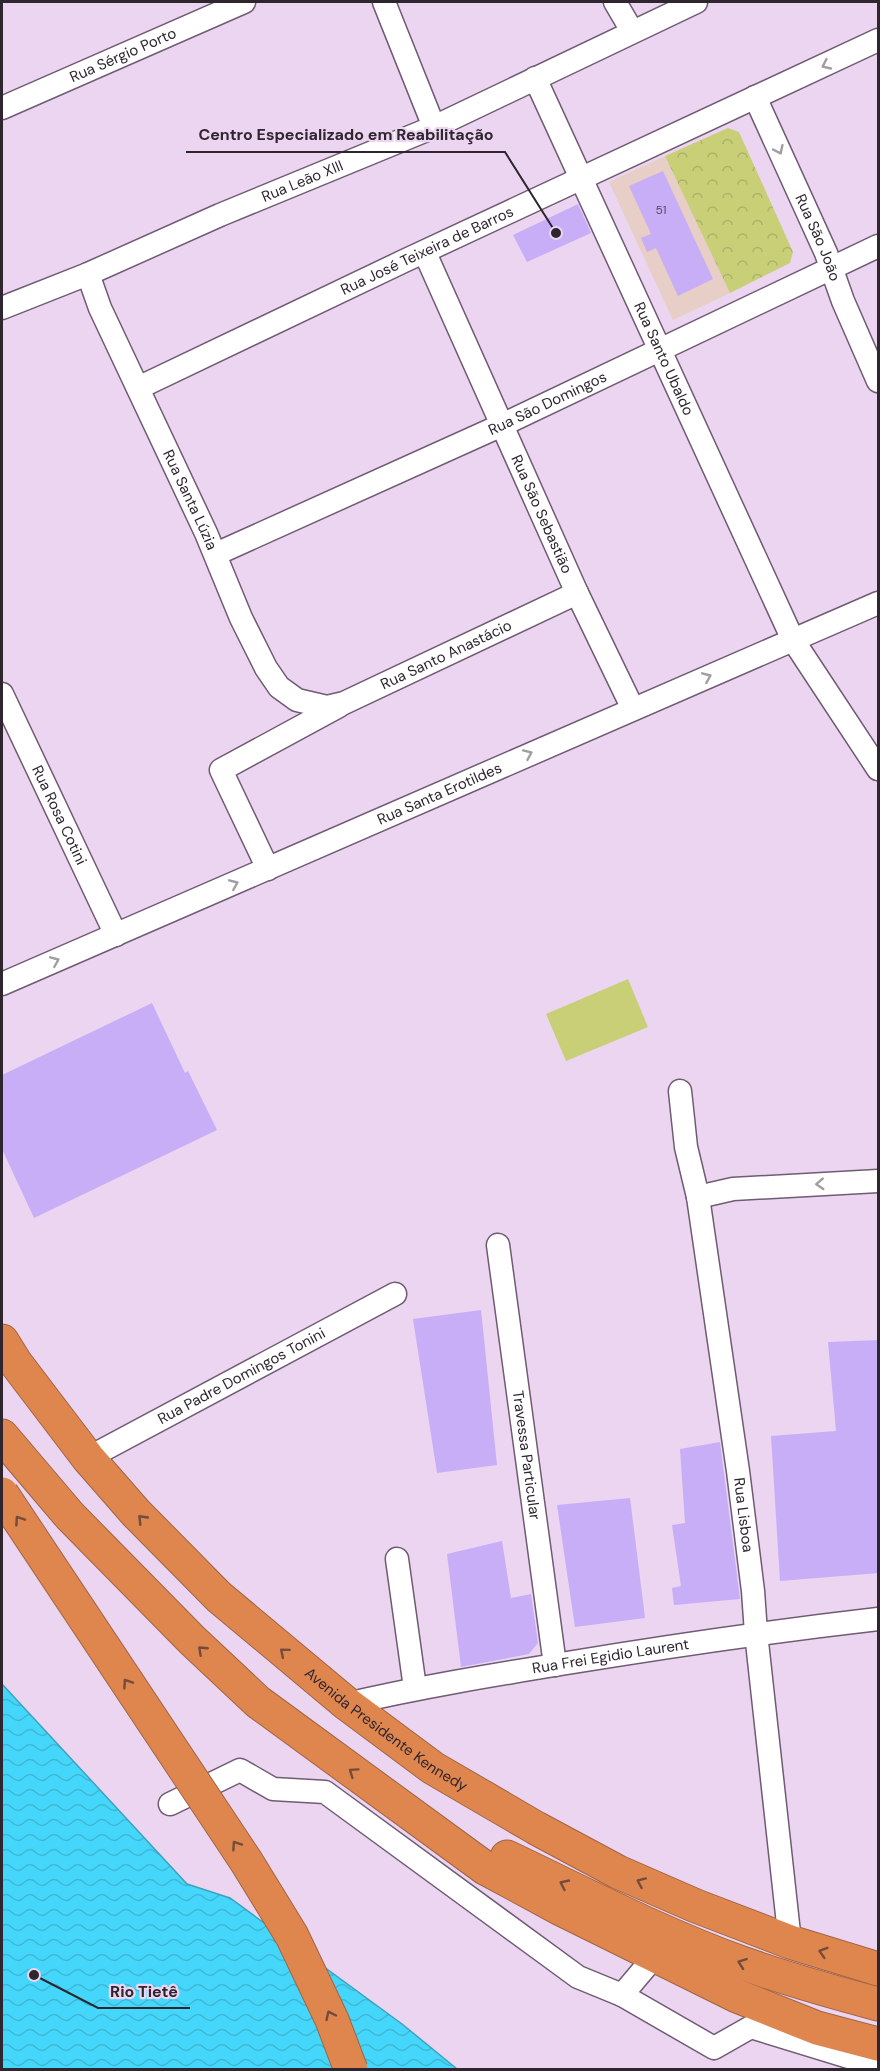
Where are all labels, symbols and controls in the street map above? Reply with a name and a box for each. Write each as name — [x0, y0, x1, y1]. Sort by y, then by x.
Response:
street label: Rua Sérgio Porto — [66, 23, 179, 87]
one-way arrow — [821, 57, 832, 69]
callout: Centro Especializado em Reabilitação — [186, 118, 505, 152]
text: Centro Especializado em Reabilitação — [198, 124, 494, 145]
one-way arrow — [772, 143, 784, 154]
street label: Rua Leão XIII — [258, 155, 346, 207]
street label: Rua São João — [790, 191, 845, 284]
street label: Rua José Teixeira de Barros — [337, 201, 517, 300]
house number: 51 — [655, 202, 667, 218]
street label: Rua Santo Ubaldo — [629, 299, 699, 419]
street label: Rua São Domingos — [485, 367, 610, 440]
street label: Rua Santa Lúzia — [158, 446, 222, 553]
street label: Rua São Sebastião — [506, 452, 577, 577]
street label: Rua Santo Anastácio — [377, 615, 515, 694]
one-way arrow — [701, 672, 712, 684]
one-way arrow — [522, 750, 533, 762]
street label: Rua Santa Erotildes — [374, 758, 505, 830]
street label: Rua Rosa Cotini — [27, 762, 91, 868]
one-way arrow — [228, 879, 239, 891]
one-way arrow — [49, 956, 60, 968]
one-way arrow — [816, 1178, 825, 1191]
street label: Rua Padre Domingos Tonini — [154, 1323, 329, 1429]
street label: Travessa Particular — [508, 1389, 545, 1521]
street label: Rua Lisboa — [729, 1476, 758, 1554]
one-way arrow — [138, 1515, 149, 1526]
one-way arrow — [15, 1516, 26, 1527]
street label: Rua Frei Egidio Laurent — [531, 1634, 691, 1679]
one-way arrow — [198, 1646, 209, 1657]
one-way arrow — [280, 1648, 291, 1659]
street label: Avenida Presidente Kennedy — [301, 1663, 472, 1796]
one-way arrow — [123, 1678, 134, 1689]
one-way arrow — [349, 1768, 360, 1779]
one-way arrow — [232, 1840, 243, 1851]
one-way arrow — [636, 1877, 647, 1889]
one-way arrow — [560, 1879, 571, 1891]
one-way arrow — [818, 1947, 829, 1959]
one-way arrow — [737, 1957, 748, 1970]
callout: Rio Tietê — [98, 1974, 190, 2008]
text: Rio Tietê — [110, 1981, 178, 2002]
one-way arrow — [325, 2011, 337, 2022]

